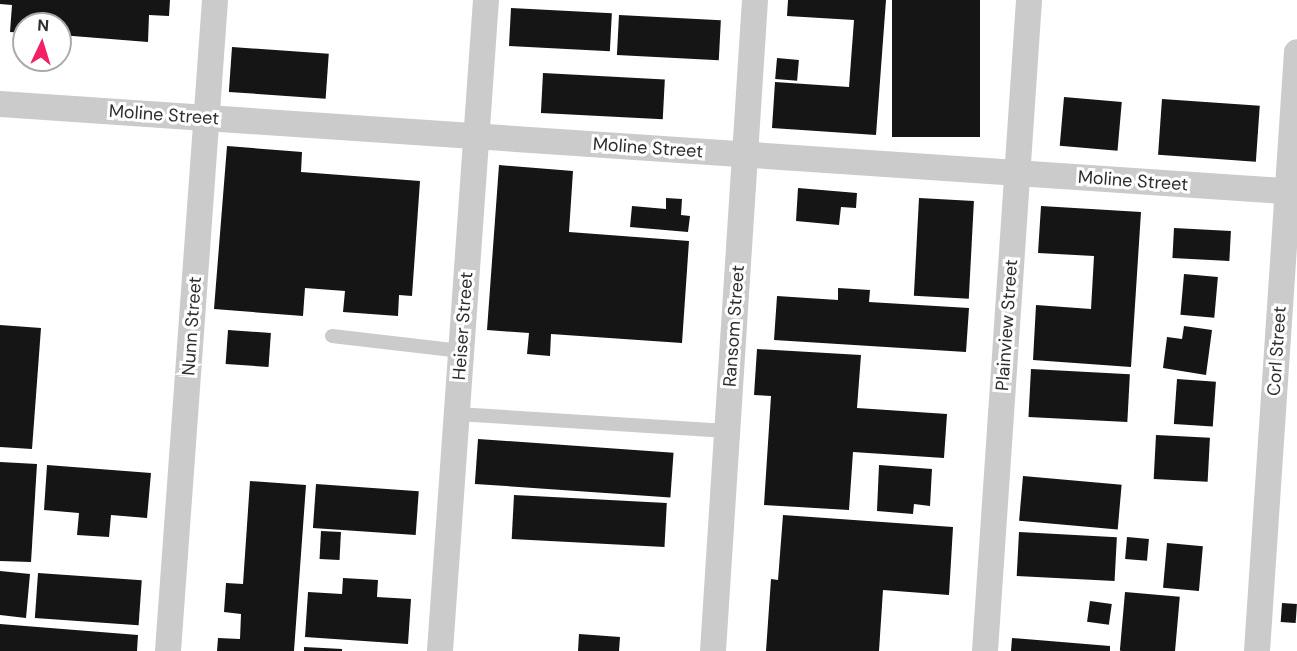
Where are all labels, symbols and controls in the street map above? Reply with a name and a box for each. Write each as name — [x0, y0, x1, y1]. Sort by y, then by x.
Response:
north arrow — [12, 12, 72, 72]
text: N — [37, 15, 50, 36]
street label: Moline Street — [108, 100, 220, 130]
street label: Moline Street — [592, 133, 704, 163]
street label: Moline Street — [1077, 166, 1189, 196]
street label: Plainview Street — [992, 258, 1022, 392]
street label: Ransom Street — [719, 264, 749, 388]
street label: Heiser Street — [448, 271, 478, 381]
street label: Nunn Street — [178, 276, 206, 376]
street label: Corl Street — [1263, 305, 1291, 397]

